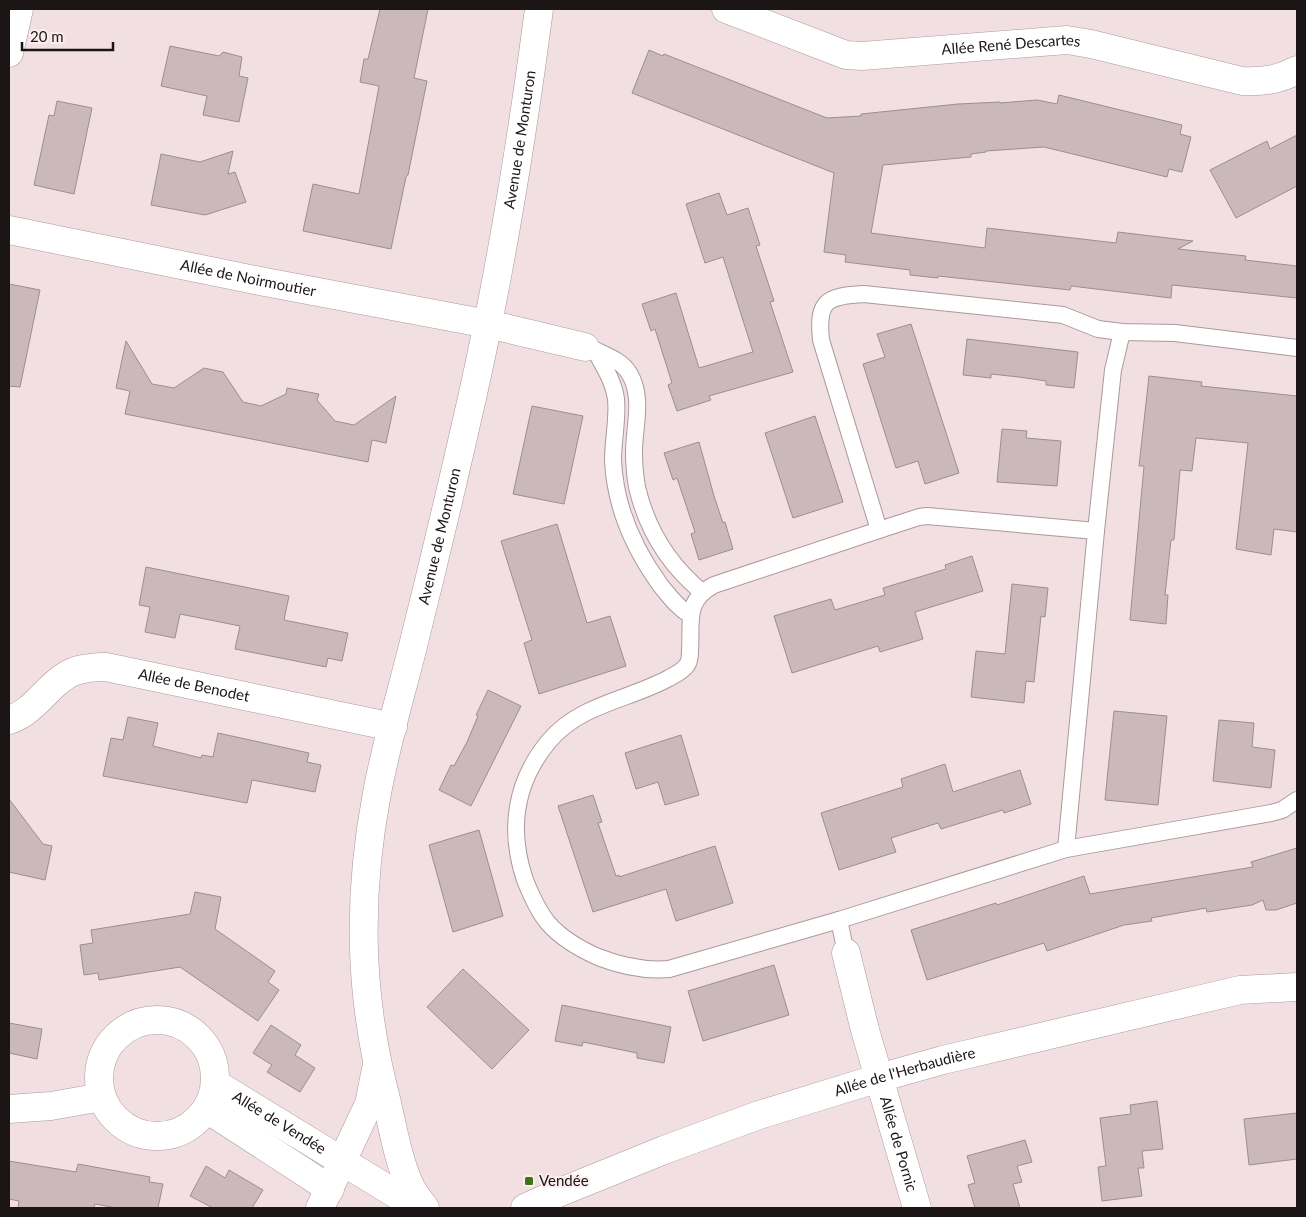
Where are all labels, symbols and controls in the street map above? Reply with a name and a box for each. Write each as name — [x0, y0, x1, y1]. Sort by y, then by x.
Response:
scale bar — [22, 20, 114, 52]
text: 20 m — [30, 27, 64, 45]
street label: Allée René Descartes — [941, 30, 1082, 58]
street label: Avenue de Monturon — [499, 69, 539, 210]
street label: Allée de Noirmoutier — [179, 255, 318, 300]
street label: Avenue de Monturon — [414, 466, 464, 606]
street label: Allée de Benodet — [137, 664, 252, 705]
street label: Allée de l'Herbaudière — [832, 1043, 977, 1099]
street label: Allée de Vendée — [230, 1086, 330, 1157]
street label: Allée de Pornic — [877, 1094, 922, 1194]
place label: Vendée — [539, 1171, 589, 1189]
marker: Vendée — [523, 1175, 535, 1187]

